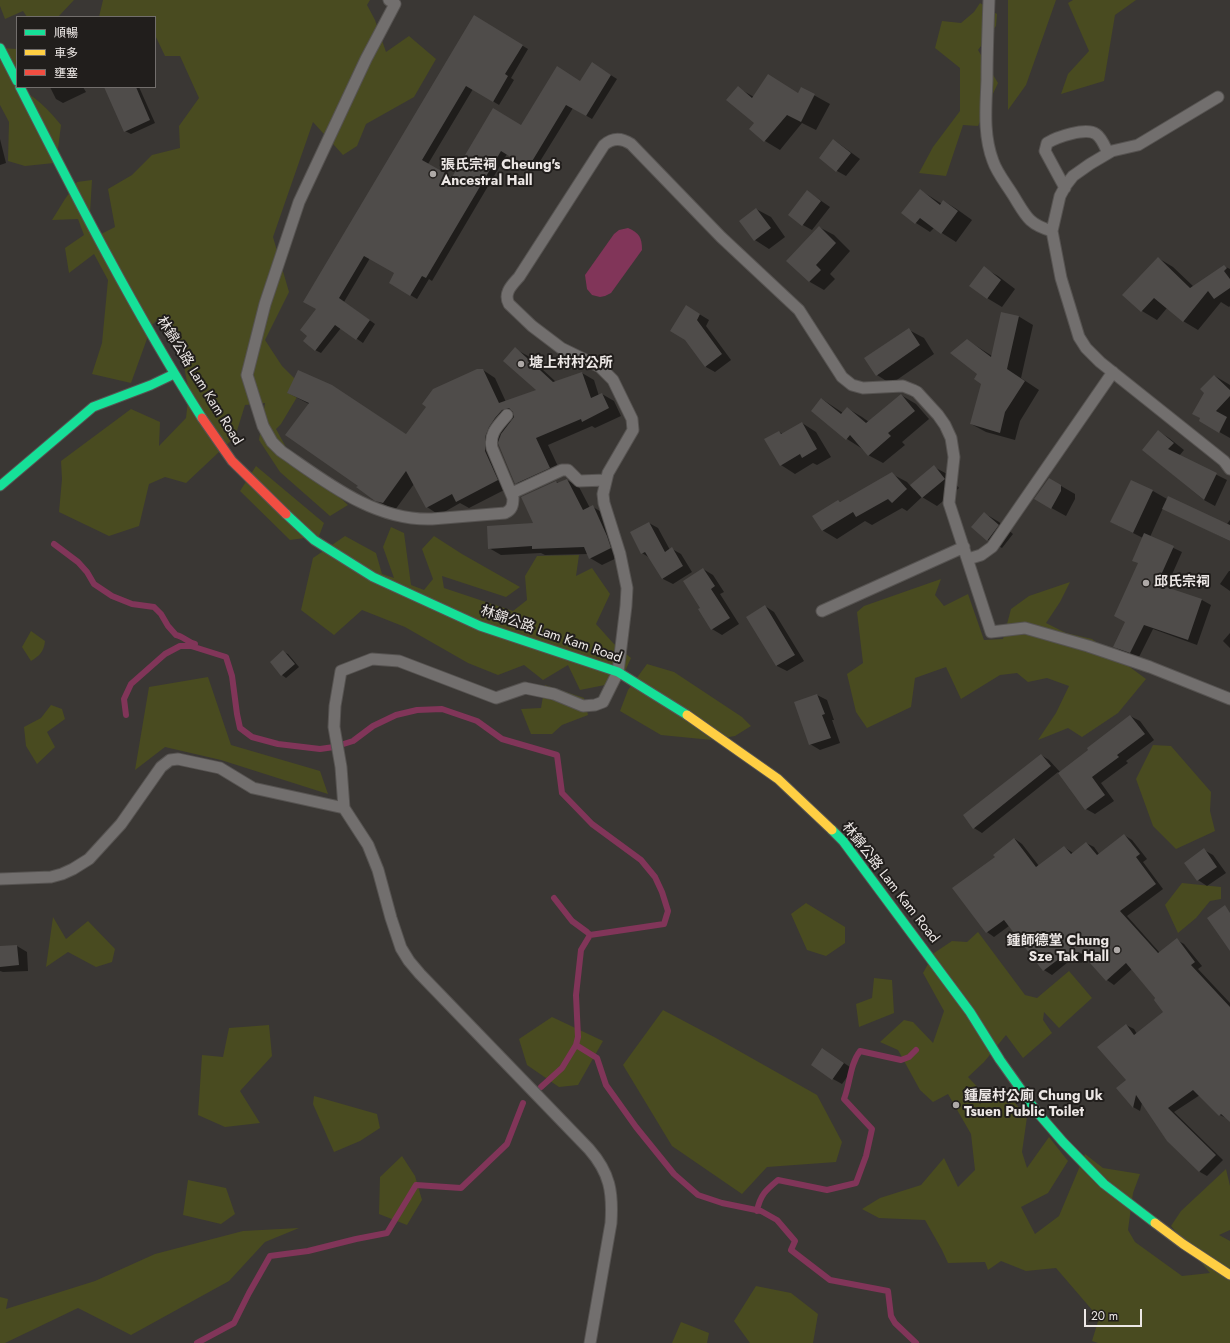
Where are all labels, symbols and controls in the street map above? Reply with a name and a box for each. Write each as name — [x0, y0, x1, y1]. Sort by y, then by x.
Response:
legend — [16, 16, 156, 88]
text: 順暢 — [54, 24, 78, 42]
text: 車多 — [54, 44, 78, 62]
text: 壅塞 — [54, 64, 78, 82]
place label: 張氏宗祠 Cheung's Ancestral Hall — [441, 158, 561, 190]
marker: 張氏宗祠 Cheung's Ancestral Hall — [428, 169, 438, 179]
street label: 林錦公路 Lam Kam Road — [153, 314, 245, 448]
place label: 塘上村村公所 — [529, 356, 613, 372]
marker: 塘上村村公所 — [516, 359, 526, 369]
place label: 邱氏宗祠 — [1154, 575, 1210, 591]
marker: 邱氏宗祠 — [1141, 578, 1151, 588]
street label: 林錦公路 Lam Kam Road — [478, 603, 624, 667]
street label: 林錦公路 Lam Kam Road — [838, 819, 942, 947]
place label: 鍾師德堂 Chung Sze Tak Hall — [1006, 934, 1109, 966]
marker: 鍾師德堂 Chung Sze Tak Hall — [1112, 945, 1122, 955]
place label: 鍾屋村公廁 Chung Uk Tsuen Public Toilet — [964, 1089, 1103, 1122]
marker: 鍾屋村公廁 Chung Uk Tsuen Public Toilet — [951, 1100, 961, 1110]
scale bar — [1086, 1301, 1144, 1327]
text: 20 m — [1091, 1307, 1118, 1325]

